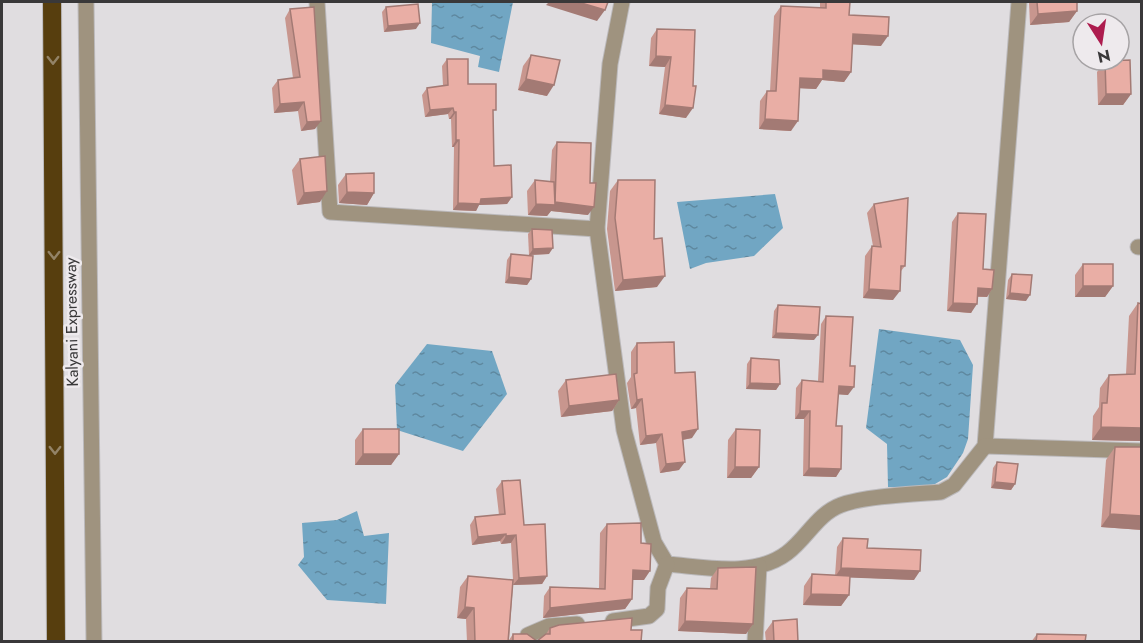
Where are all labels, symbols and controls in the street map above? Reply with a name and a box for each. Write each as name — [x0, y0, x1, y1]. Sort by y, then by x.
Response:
north arrow — [1071, 12, 1131, 72]
text: N — [1095, 44, 1113, 69]
one-way arrow — [47, 55, 59, 64]
one-way arrow — [48, 250, 60, 259]
street label: Kalyani Expressway — [59, 256, 84, 387]
one-way arrow — [49, 445, 61, 454]

